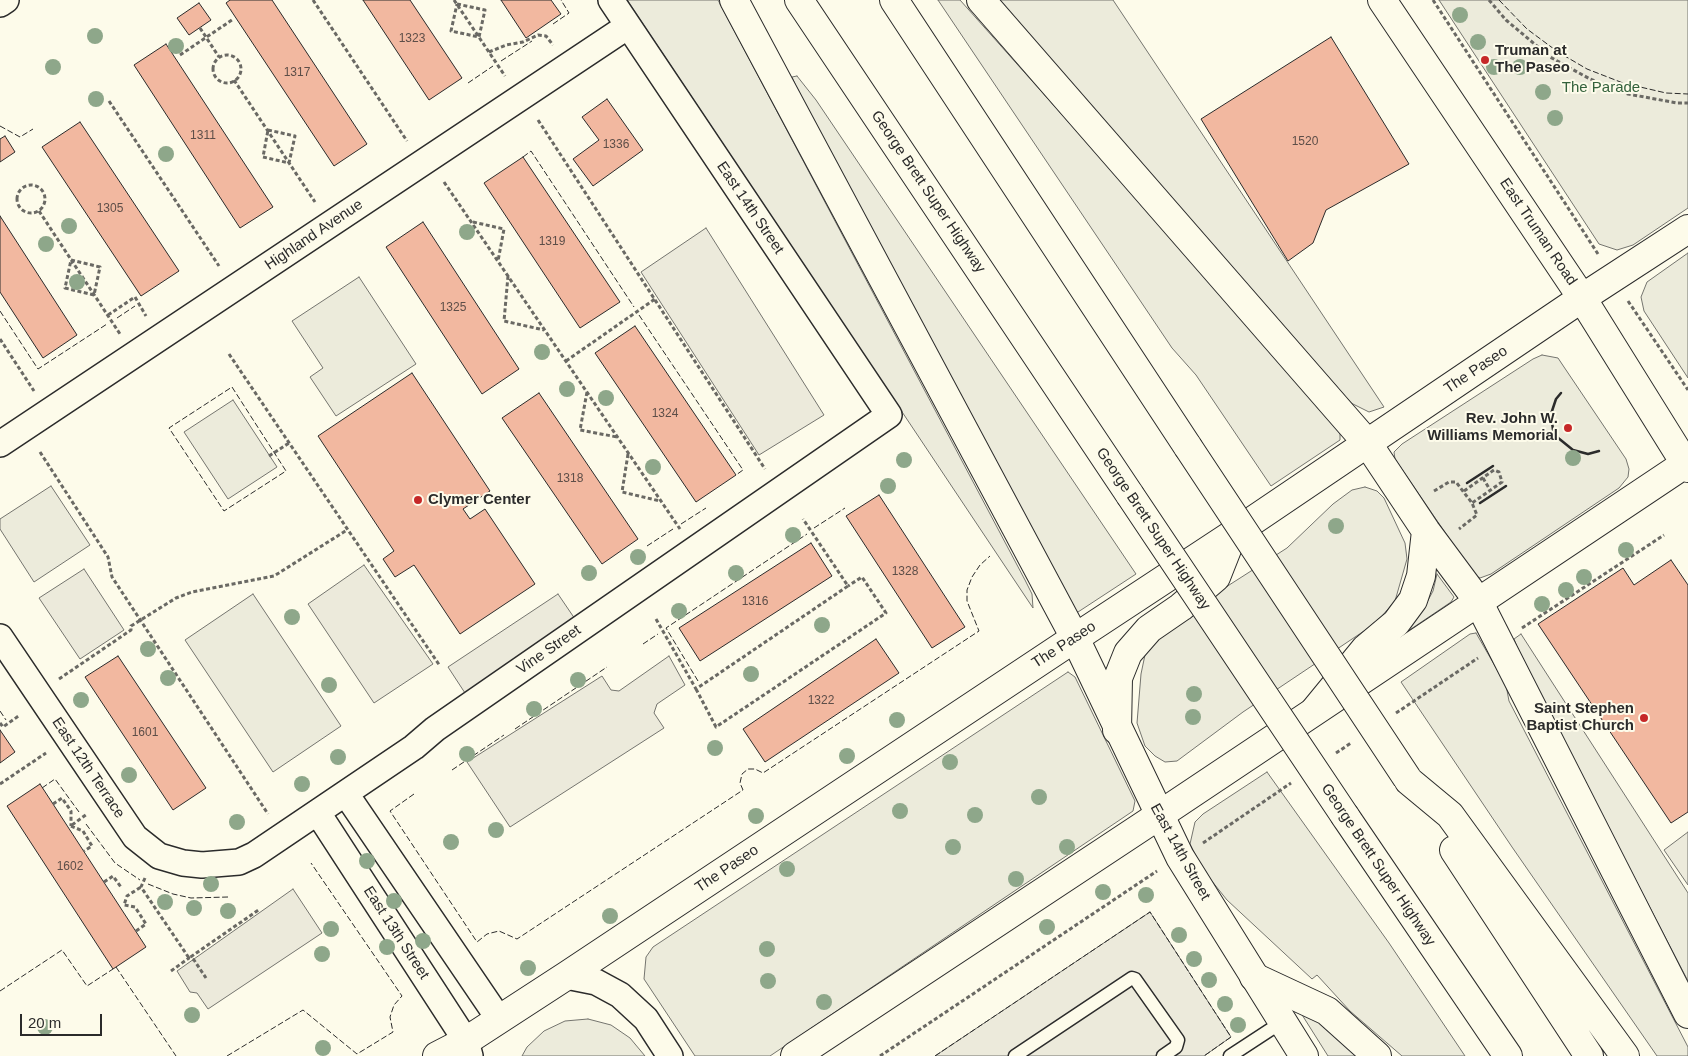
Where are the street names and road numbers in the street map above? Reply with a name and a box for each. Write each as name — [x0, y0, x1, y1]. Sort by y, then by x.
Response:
street label: George Brett Super Highway — [867, 107, 989, 277]
street label: East 14th Street — [712, 158, 788, 258]
street label: East Truman Road — [1495, 175, 1581, 289]
street label: Highland Avenue — [262, 196, 366, 274]
street label: The Paseo — [1441, 342, 1511, 398]
street label: George Brett Super Highway — [1092, 444, 1214, 614]
street label: The Paseo — [1029, 618, 1099, 672]
street label: Vine Street — [514, 621, 584, 679]
street label: East 12th Terrace — [48, 714, 128, 822]
street label: George Brett Super Highway — [1317, 780, 1439, 950]
street label: East 14th Street — [1146, 801, 1214, 903]
street label: The Paseo — [692, 841, 762, 897]
street label: East 13th Street — [359, 883, 433, 983]

